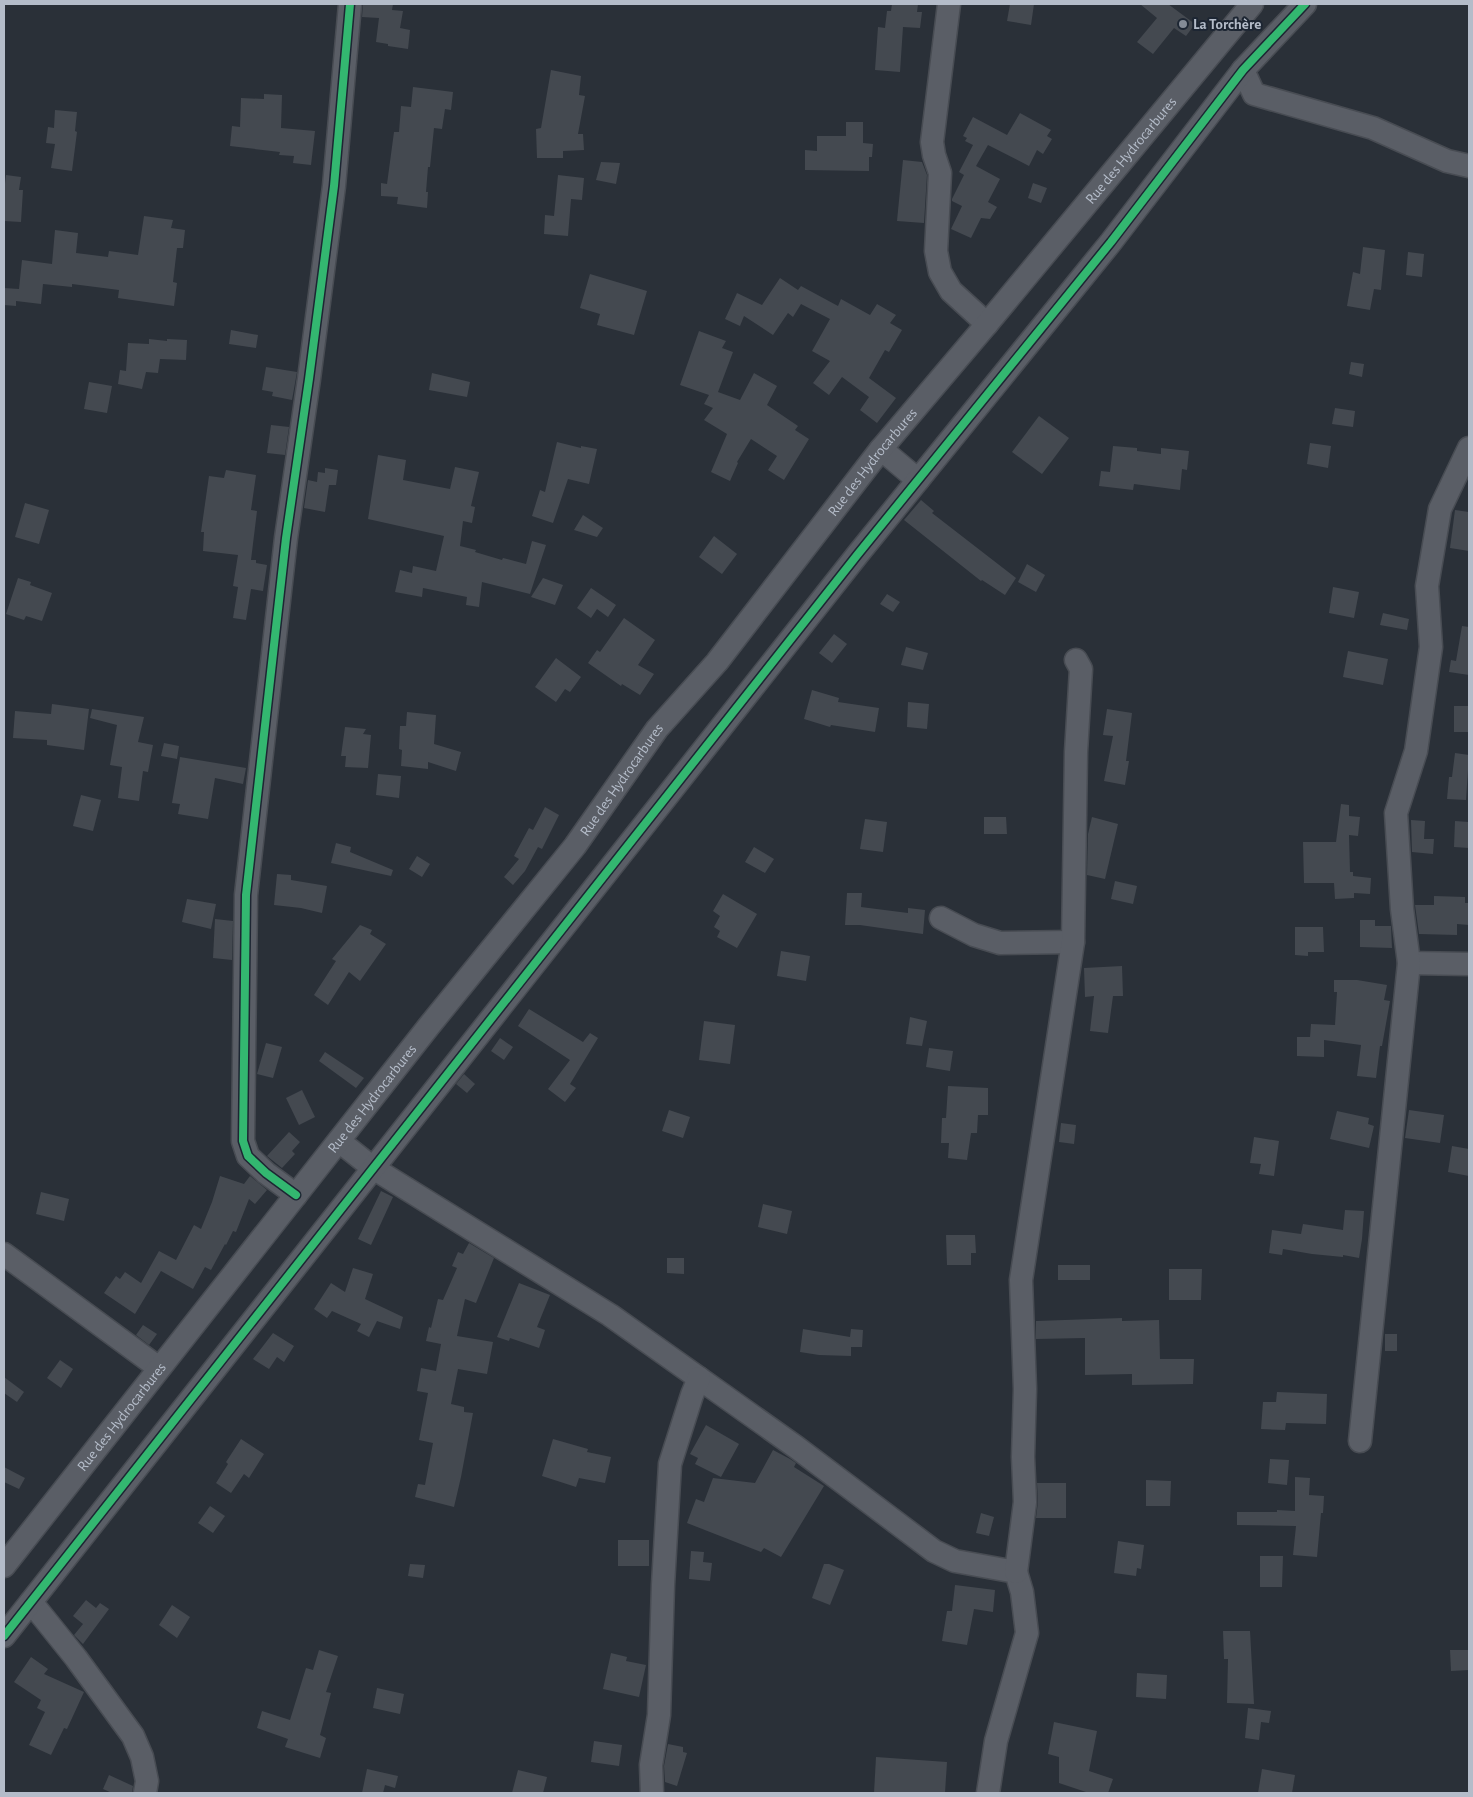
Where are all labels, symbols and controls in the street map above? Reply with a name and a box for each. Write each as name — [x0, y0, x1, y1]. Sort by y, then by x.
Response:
place label: La Torchère — [1193, 17, 1261, 32]
marker: La Torchère — [1177, 18, 1189, 30]
street label: Rue des Hydrocarbures — [1083, 94, 1180, 207]
street label: Rue des Hydrocarbures — [825, 405, 920, 519]
street label: Rue des Hydrocarbures — [577, 721, 666, 839]
street label: Rue des Hydrocarbures — [325, 1042, 420, 1156]
street label: Rue des Hydrocarbures — [75, 1360, 169, 1474]

